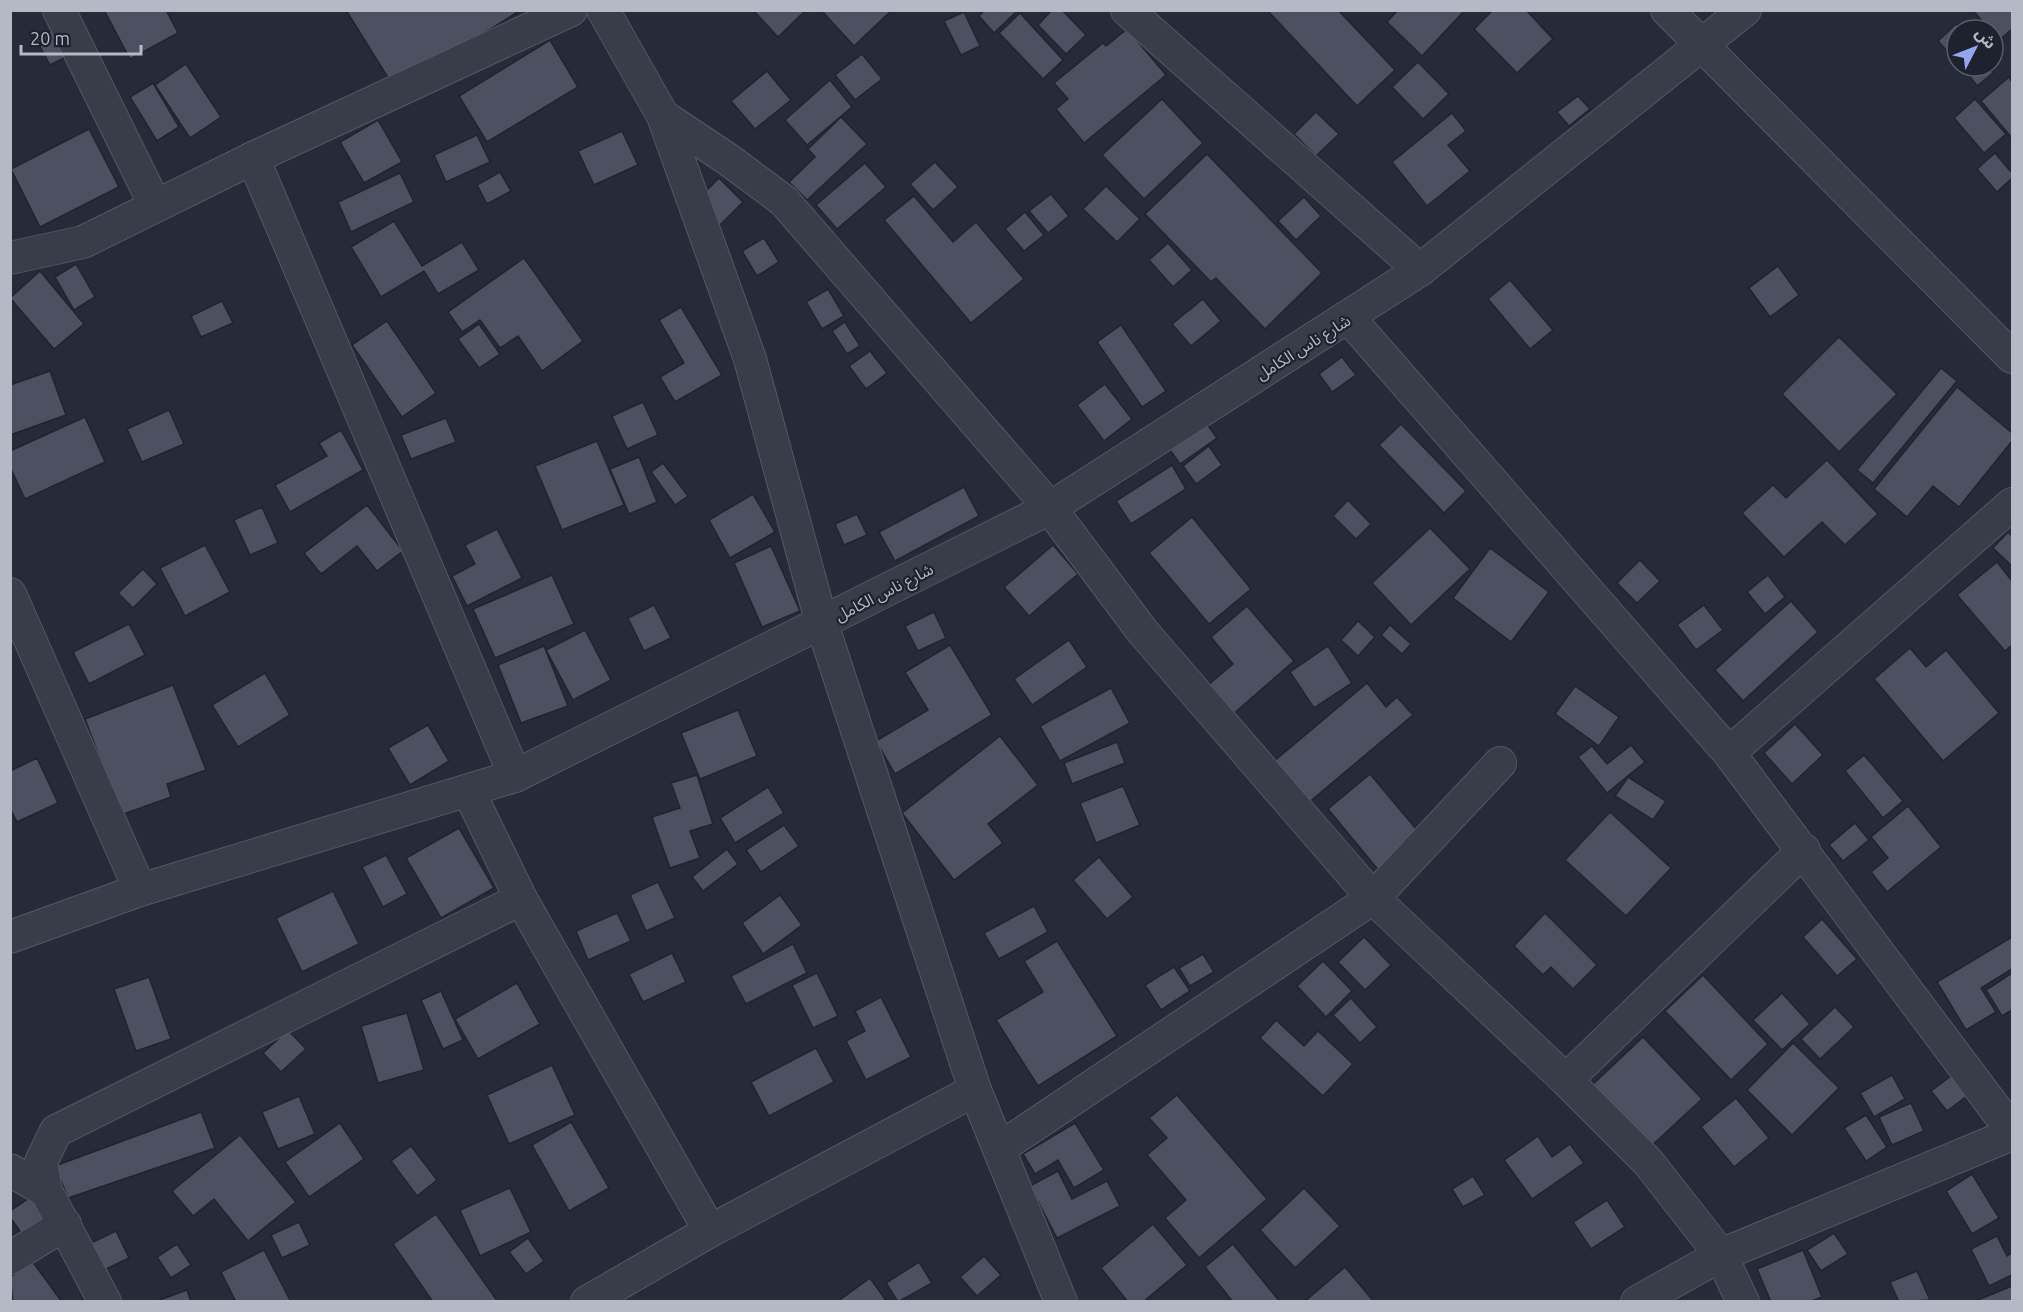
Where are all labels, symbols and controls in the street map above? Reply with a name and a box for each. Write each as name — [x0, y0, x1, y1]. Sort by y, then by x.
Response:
scale bar — [21, 18, 141, 56]
north arrow — [1945, 18, 2005, 78]
text: ش — [1971, 24, 2000, 53]
text: 20 m — [30, 28, 70, 48]
street label: شارع ناس الكامل — [1253, 311, 1356, 387]
street label: شارع ناس الكامل — [832, 560, 938, 628]

